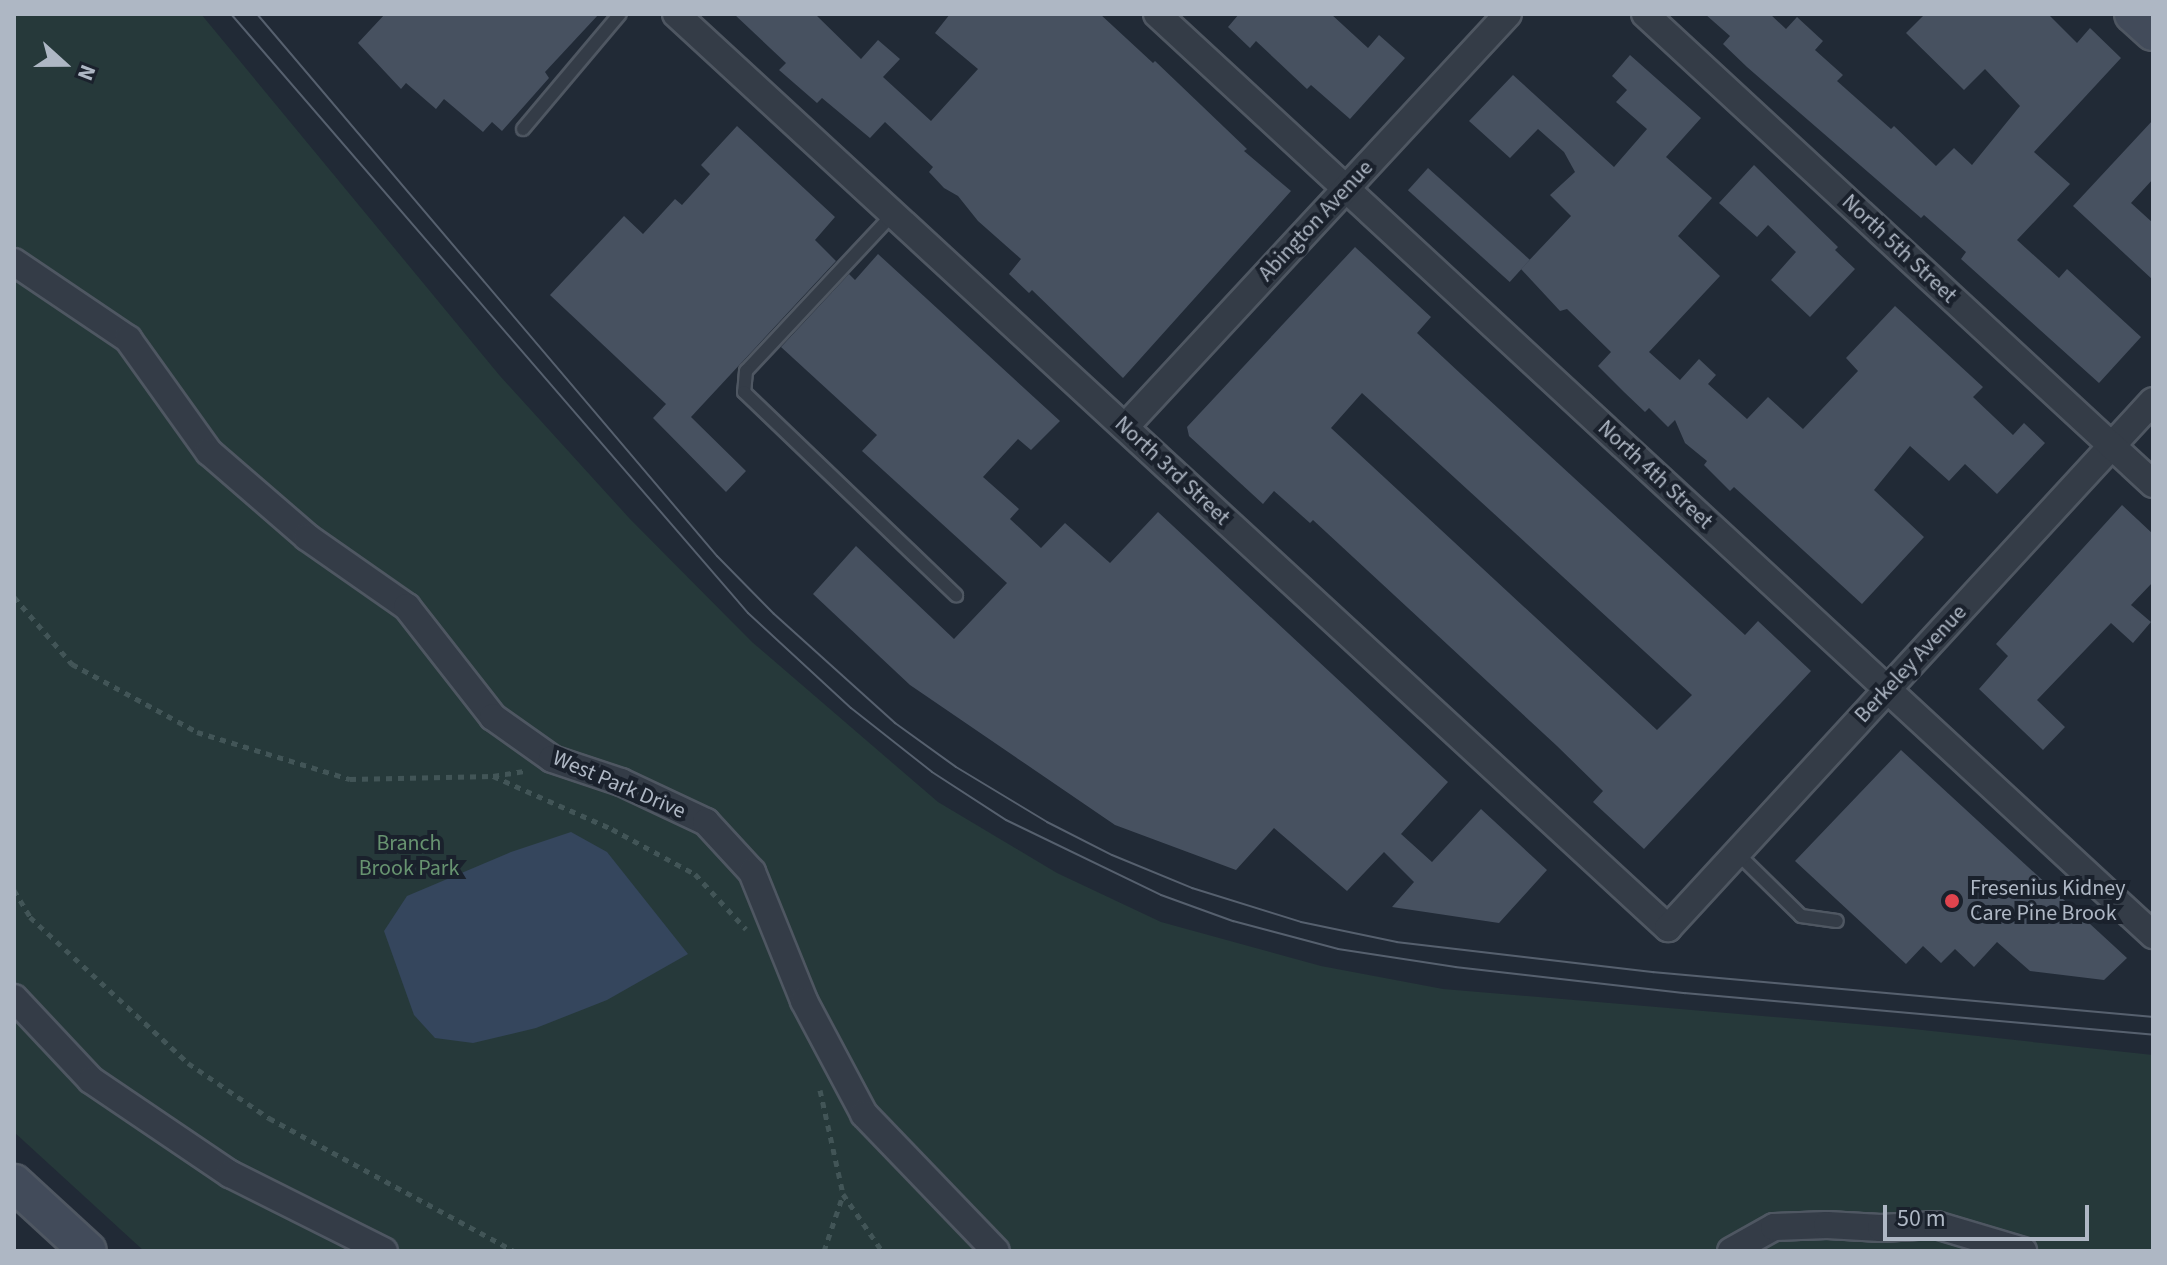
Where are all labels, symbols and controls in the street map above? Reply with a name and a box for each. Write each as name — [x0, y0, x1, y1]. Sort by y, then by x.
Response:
north arrow — [24, 24, 104, 104]
text: N — [69, 60, 104, 85]
street label: Abington Avenue — [1253, 155, 1379, 287]
street label: North 5th Street — [1836, 189, 1962, 309]
street label: North 3rd Street — [1109, 411, 1235, 531]
street label: North 4th Street — [1592, 415, 1718, 535]
street label: Berkeley Avenue — [1850, 599, 1972, 729]
street label: West Park Drive — [548, 745, 690, 825]
park label: Branch Brook Park — [359, 830, 459, 882]
place label: Fresenius Kidney Care Pine Brook — [1970, 875, 2126, 926]
marker: Fresenius Kidney Care Pine Brook — [1941, 890, 1963, 912]
scale bar — [1887, 1189, 2093, 1239]
text: 50 m — [1897, 1201, 1946, 1236]

